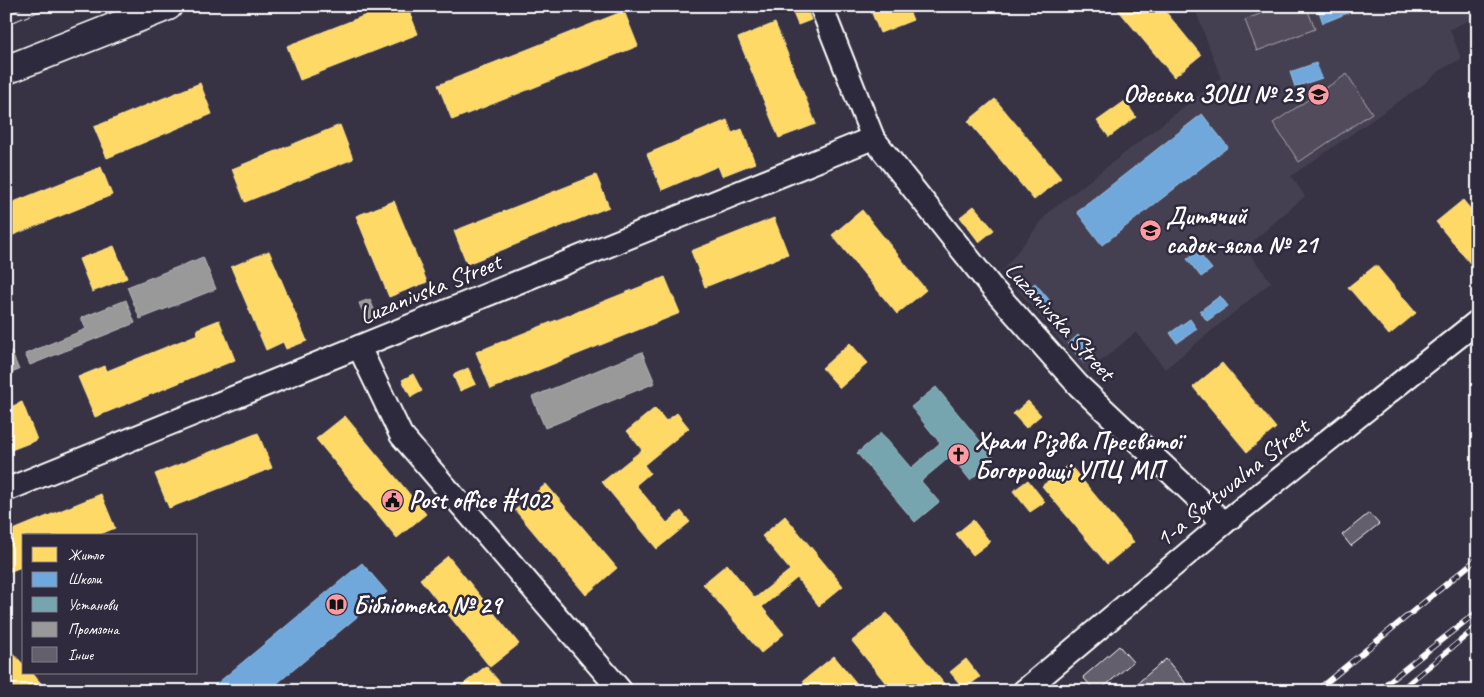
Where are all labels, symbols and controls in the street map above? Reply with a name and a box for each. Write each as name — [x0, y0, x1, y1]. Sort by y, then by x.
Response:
place label: Одеська ЗОШ № 23 — [1123, 78, 1306, 110]
school or university icon: Одеська ЗОШ № 23 — [1307, 82, 1331, 106]
place label: Дитячий садок-ясла № 21 — [1166, 200, 1320, 261]
school or university icon: Дитячий садок-ясла № 21 — [1138, 218, 1162, 242]
street label: Luzanivska Street — [354, 245, 508, 332]
street label: Luzanivska Street — [998, 254, 1124, 390]
street label: 1-a Sortuvalna Street — [1149, 410, 1317, 555]
place label: Храм Різдва Пресвятої Богородиці УПЦ МП — [975, 425, 1187, 486]
church icon: Храм Різдва Пресвятої Богородиці УПЦ МП — [947, 443, 971, 467]
place label: Post office #102 — [409, 484, 552, 516]
public building icon: Post office #102 — [381, 488, 405, 512]
legend — [22, 534, 198, 674]
text: Житло — [68, 546, 105, 565]
text: Школи — [68, 570, 103, 589]
place label: Бібліотека № 29 — [353, 589, 504, 621]
library icon: Бібліотека № 29 — [325, 593, 349, 617]
text: Установи — [68, 596, 119, 615]
text: Промзона — [68, 620, 120, 639]
text: Інше — [68, 646, 94, 665]

